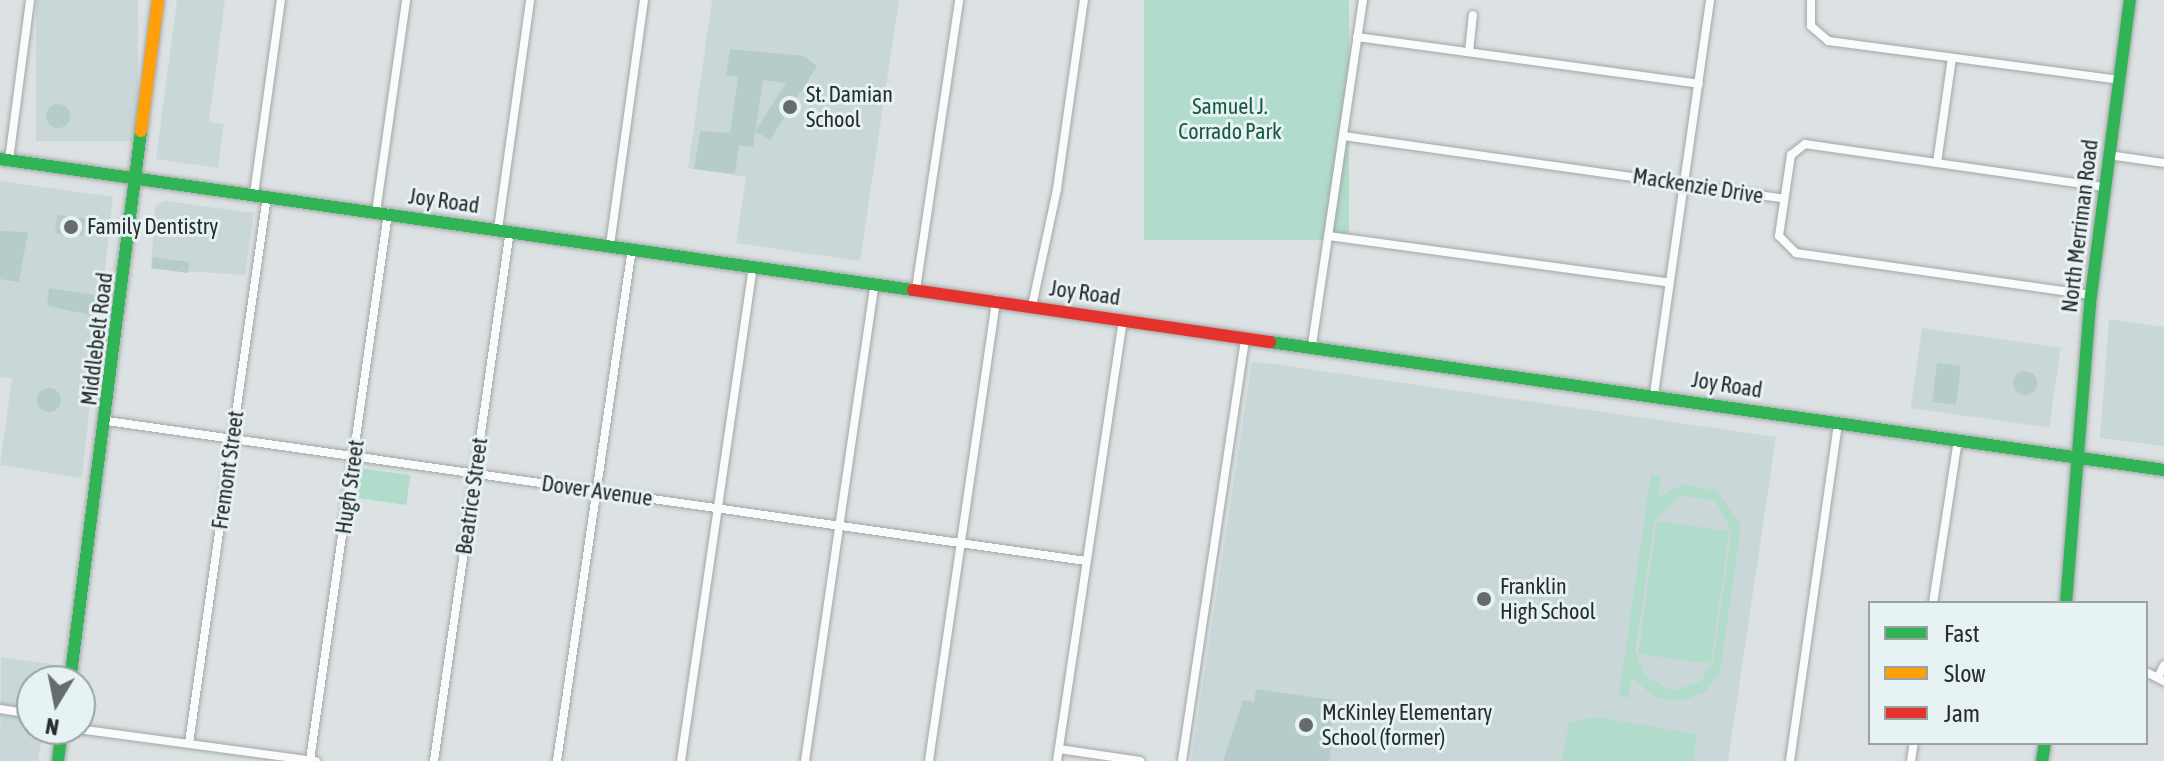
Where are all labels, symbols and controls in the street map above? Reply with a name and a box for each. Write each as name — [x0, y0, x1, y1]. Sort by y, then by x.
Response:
place label: St. Damian School — [806, 81, 893, 132]
park label: Samuel J. Corrado Park — [1178, 93, 1282, 144]
marker: St. Damian School — [781, 98, 799, 116]
street label: North Merriman Road — [2056, 138, 2104, 314]
street label: Mackenzie Drive — [1631, 163, 1765, 209]
street label: Joy Road — [407, 183, 481, 219]
place label: Family Dentistry — [87, 214, 218, 240]
marker: Family Dentistry — [62, 218, 80, 236]
street label: Middlebelt Road — [76, 271, 118, 407]
street label: Joy Road — [1048, 275, 1122, 311]
street label: Joy Road — [1690, 366, 1764, 404]
street label: Fremont Street — [207, 409, 249, 531]
street label: Beatrice Street — [451, 436, 493, 556]
street label: Hugh Street — [330, 438, 370, 536]
street label: Dover Avenue — [540, 470, 654, 512]
place label: Franklin High School — [1500, 573, 1596, 624]
marker: Franklin High School — [1475, 590, 1493, 608]
legend — [1868, 601, 2148, 745]
text: Fast — [1944, 620, 1980, 647]
text: Slow — [1944, 660, 1986, 687]
north arrow — [16, 665, 96, 745]
place label: McKinley Elementary School (former) — [1322, 699, 1492, 750]
text: Jam — [1944, 700, 1980, 727]
text: N — [44, 713, 61, 741]
marker: McKinley Elementary School (former) — [1297, 716, 1315, 734]

